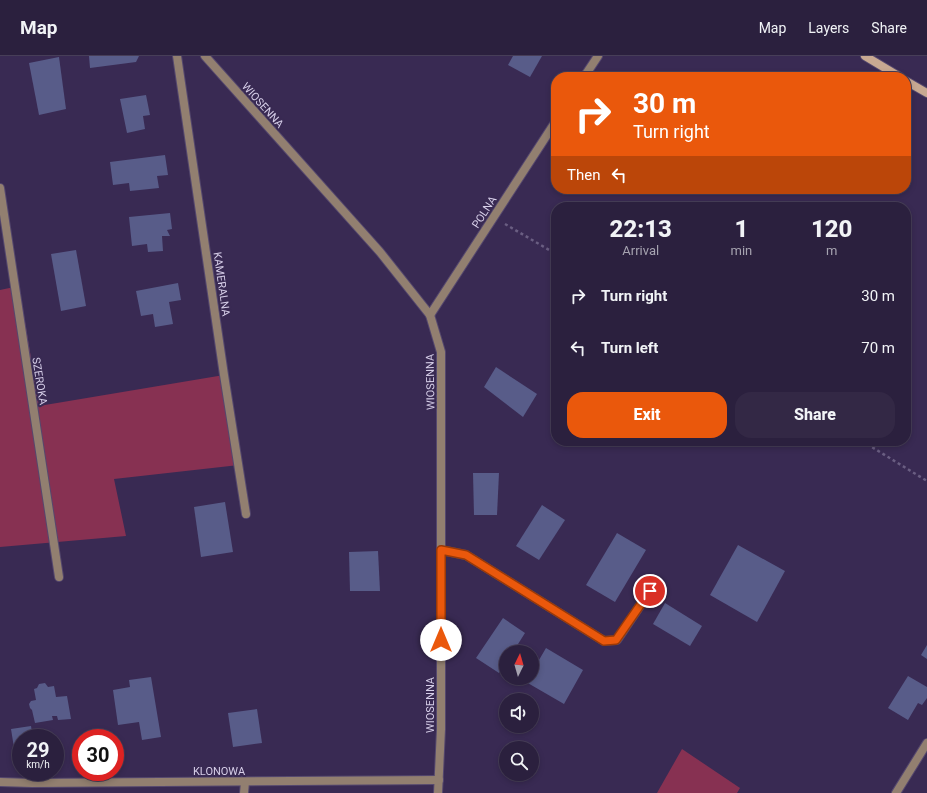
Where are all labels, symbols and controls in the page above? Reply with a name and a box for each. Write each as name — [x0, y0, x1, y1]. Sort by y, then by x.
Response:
text: Map — [20, 16, 58, 39]
text: Map — [759, 20, 786, 36]
text: Layers — [808, 20, 849, 36]
text: Share — [871, 20, 907, 36]
street label: WIOSENNA — [239, 80, 287, 131]
text: 30 m — [633, 87, 696, 120]
icon: right — [567, 88, 619, 140]
text: Turn right — [633, 121, 710, 142]
icon: left — [608, 164, 630, 186]
text: Then — [567, 166, 600, 184]
street label: POLNA — [469, 193, 500, 231]
text: 22:13 — [610, 215, 672, 243]
text: 1 — [734, 215, 748, 243]
text: 120 — [811, 215, 852, 243]
text: Arrival — [622, 243, 659, 258]
text: min — [731, 243, 752, 258]
text: m — [826, 243, 837, 258]
street label: KAMERALNA — [211, 251, 233, 318]
icon: right — [567, 285, 589, 307]
text: Turn right — [601, 287, 667, 305]
text: 30 m — [861, 287, 895, 305]
icon: left — [567, 337, 589, 359]
text: Turn left — [601, 339, 658, 357]
text: 70 m — [861, 339, 895, 357]
street label: WIOSENNA — [423, 353, 437, 410]
street label: SZEROKA — [29, 356, 50, 407]
button: Exit — [567, 392, 727, 438]
button: Share — [735, 392, 895, 438]
pin — [633, 574, 667, 608]
icon: arrive — [639, 580, 661, 602]
position arrow — [420, 619, 462, 661]
north arrow — [499, 645, 539, 685]
map controls — [499, 645, 539, 781]
street label: WIOSENNA — [424, 676, 437, 733]
button: sound — [499, 693, 539, 733]
speed limit sign: 30 — [72, 729, 124, 781]
text: 29 — [27, 738, 49, 762]
button: search — [499, 741, 539, 781]
text: km/h — [26, 759, 50, 770]
street label: KLONOWA — [193, 765, 246, 778]

